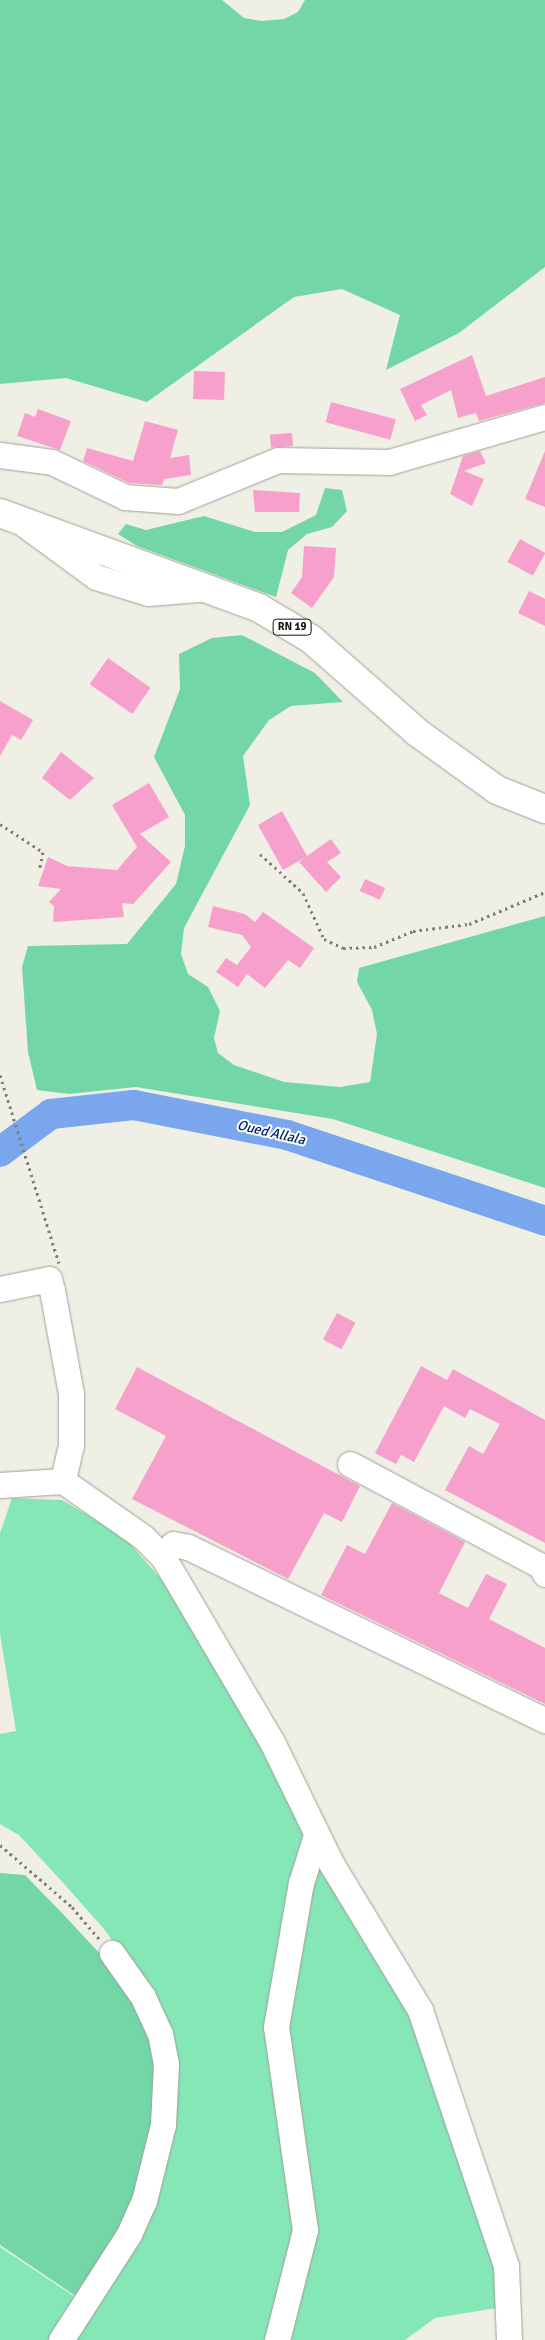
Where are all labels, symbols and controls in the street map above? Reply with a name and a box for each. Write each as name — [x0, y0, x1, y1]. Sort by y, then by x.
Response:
road number: RN 19 — [272, 618, 312, 636]
water label: Oued Allala — [235, 1117, 307, 1149]

